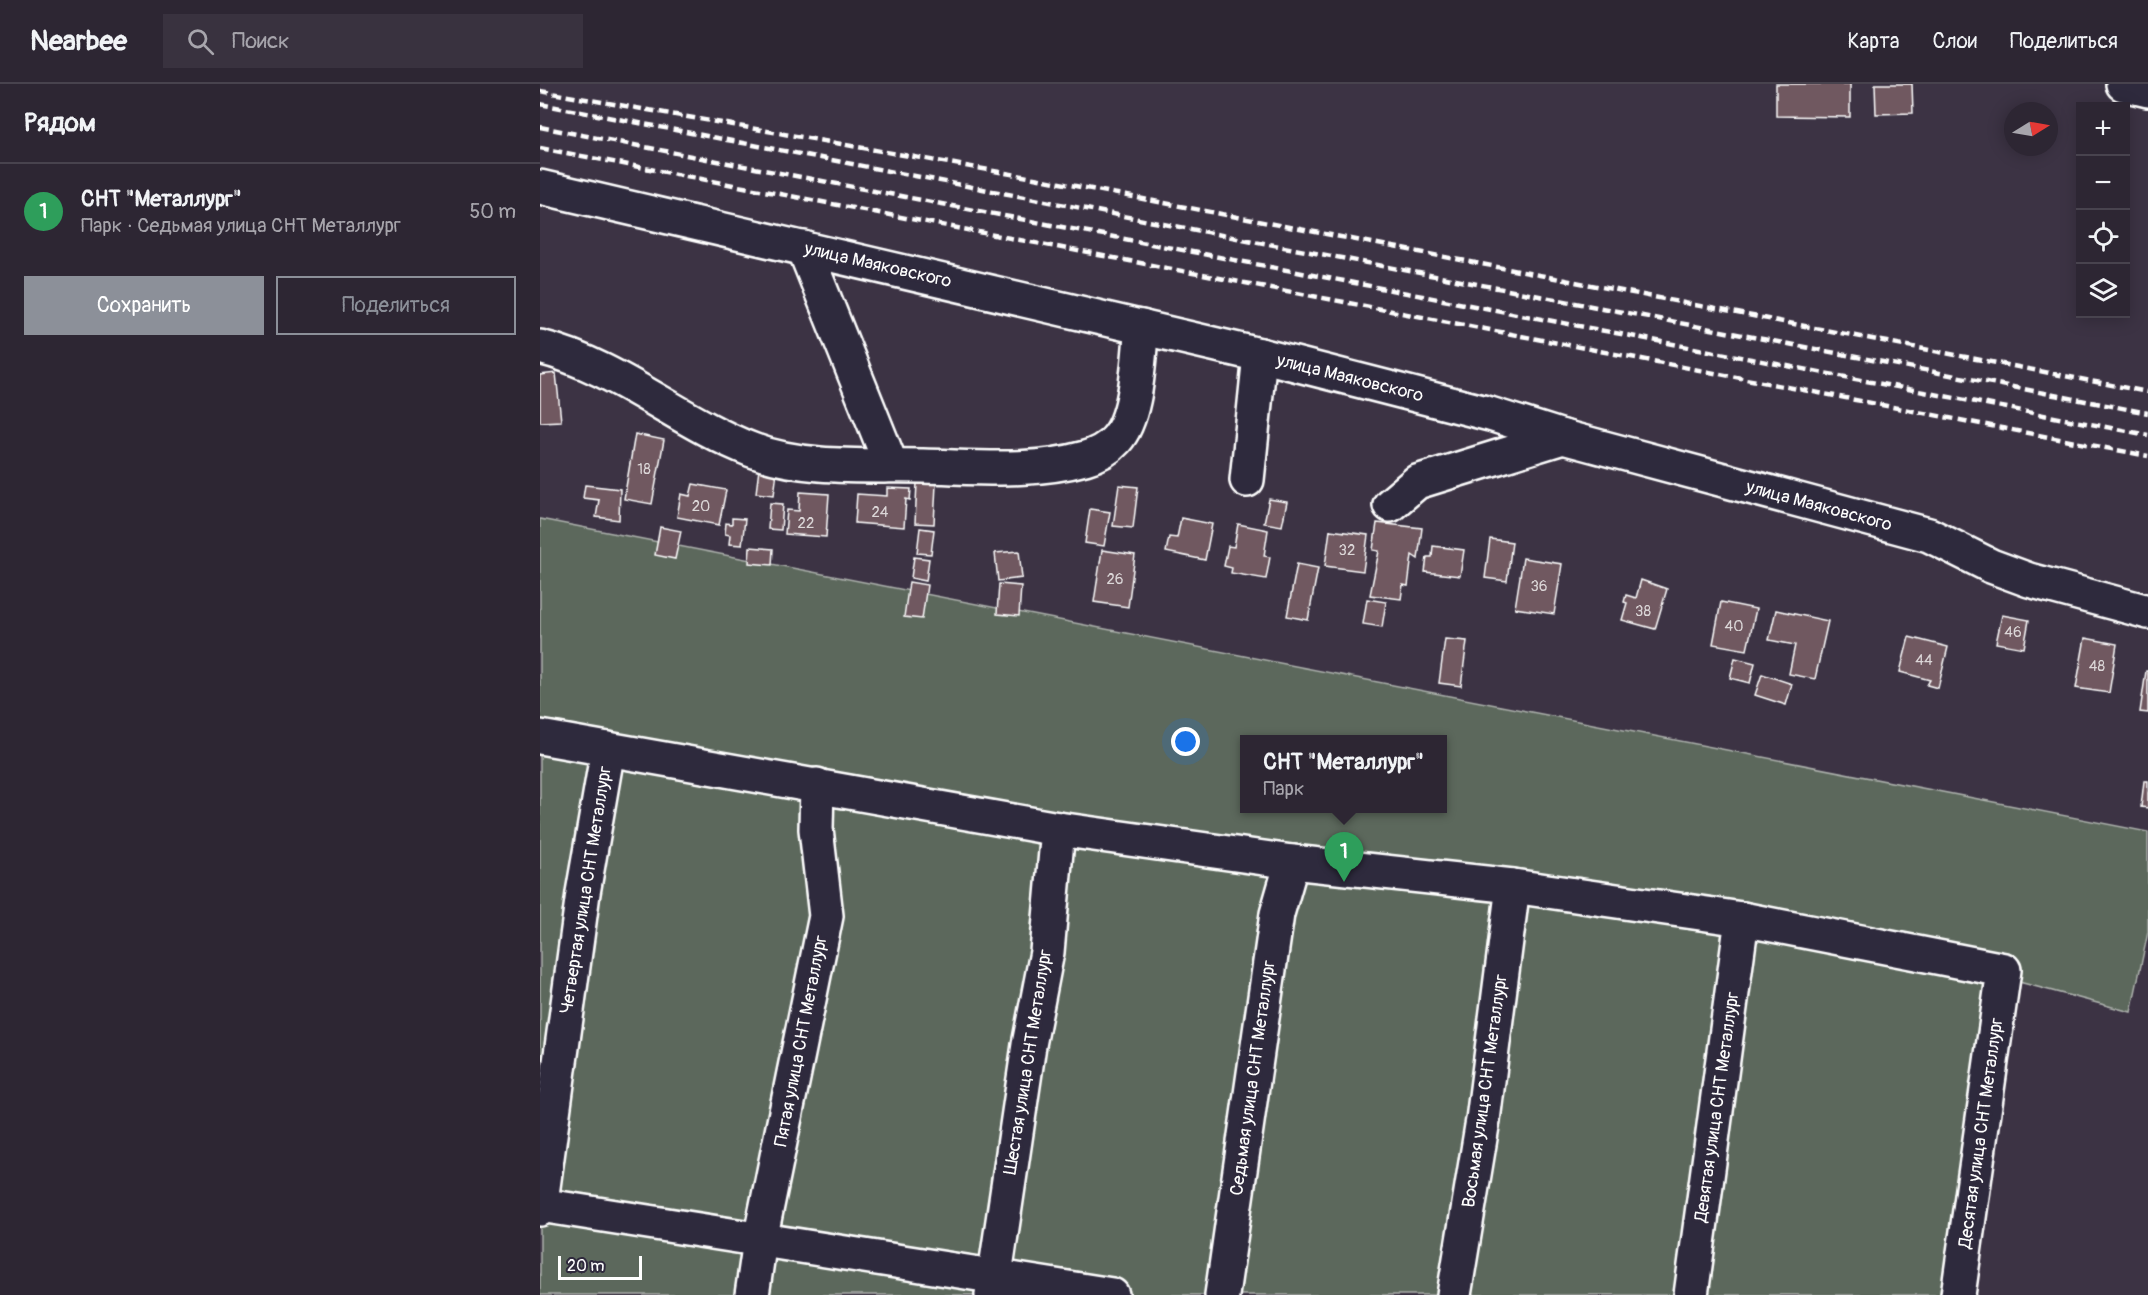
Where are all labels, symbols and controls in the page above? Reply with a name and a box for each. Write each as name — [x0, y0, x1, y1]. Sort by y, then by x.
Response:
search box — [163, 14, 583, 68]
text: Nearbee — [30, 24, 127, 59]
icon: search — [184, 25, 217, 58]
text: Поиск — [232, 27, 289, 55]
text: Карта — [1847, 28, 1899, 55]
text: Слои — [1932, 28, 1977, 55]
text: Поделиться — [2010, 28, 2118, 55]
north arrow — [2004, 102, 2058, 156]
map controls — [2076, 102, 2130, 318]
button: + — [2076, 102, 2130, 156]
text: Рядом — [24, 107, 96, 139]
button: − — [2076, 156, 2130, 210]
text: СНТ "Металлург" — [81, 185, 242, 213]
text: 1 — [40, 199, 47, 224]
text: 50 m — [469, 199, 516, 224]
button: locate — [2076, 210, 2130, 264]
text: Парк · Седьмая улица СНТ Металлург — [81, 213, 401, 238]
street label: улица Маяковского — [801, 237, 954, 293]
button: layers — [2076, 264, 2130, 318]
button: Сохранить — [24, 276, 264, 335]
button: Поделиться — [276, 276, 516, 335]
street label: улица Маяковского — [1273, 348, 1426, 407]
house number: 18 — [637, 460, 651, 479]
street label: улица Маяковского — [1743, 475, 1895, 537]
house number: 20 — [692, 497, 710, 516]
house number: 24 — [871, 503, 889, 522]
house number: 22 — [798, 514, 814, 533]
house number: 32 — [1339, 541, 1355, 560]
house number: 26 — [1106, 570, 1124, 589]
house number: 36 — [1530, 577, 1548, 596]
house number: 38 — [1635, 602, 1651, 621]
house number: 40 — [1725, 617, 1743, 636]
house number: 46 — [2004, 623, 2022, 642]
house number: 44 — [1915, 651, 1933, 670]
house number: 48 — [2089, 657, 2106, 676]
your location — [1171, 727, 1200, 756]
popup — [1240, 735, 1447, 813]
text: СНТ "Металлург" — [1263, 748, 1424, 776]
street label: Четвертая улица СНТ Металлург — [555, 765, 617, 1015]
text: Парк — [1263, 776, 1304, 801]
pin: 1 — [1324, 832, 1364, 882]
street label: Пятая улица СНТ Металлург — [769, 933, 833, 1149]
street label: Шестая улица СНТ Металлург — [999, 948, 1057, 1176]
street label: Седьмая улица СНТ Металлург — [1225, 959, 1281, 1197]
street label: Восьмая улица СНТ Металлург — [1457, 973, 1513, 1209]
street label: Девятая улица СНТ Металлург — [1689, 990, 1745, 1225]
street label: Десятая улица СНТ Металлург — [1953, 1016, 2009, 1251]
scale bar — [558, 1253, 642, 1280]
text: 20 m — [567, 1256, 605, 1276]

